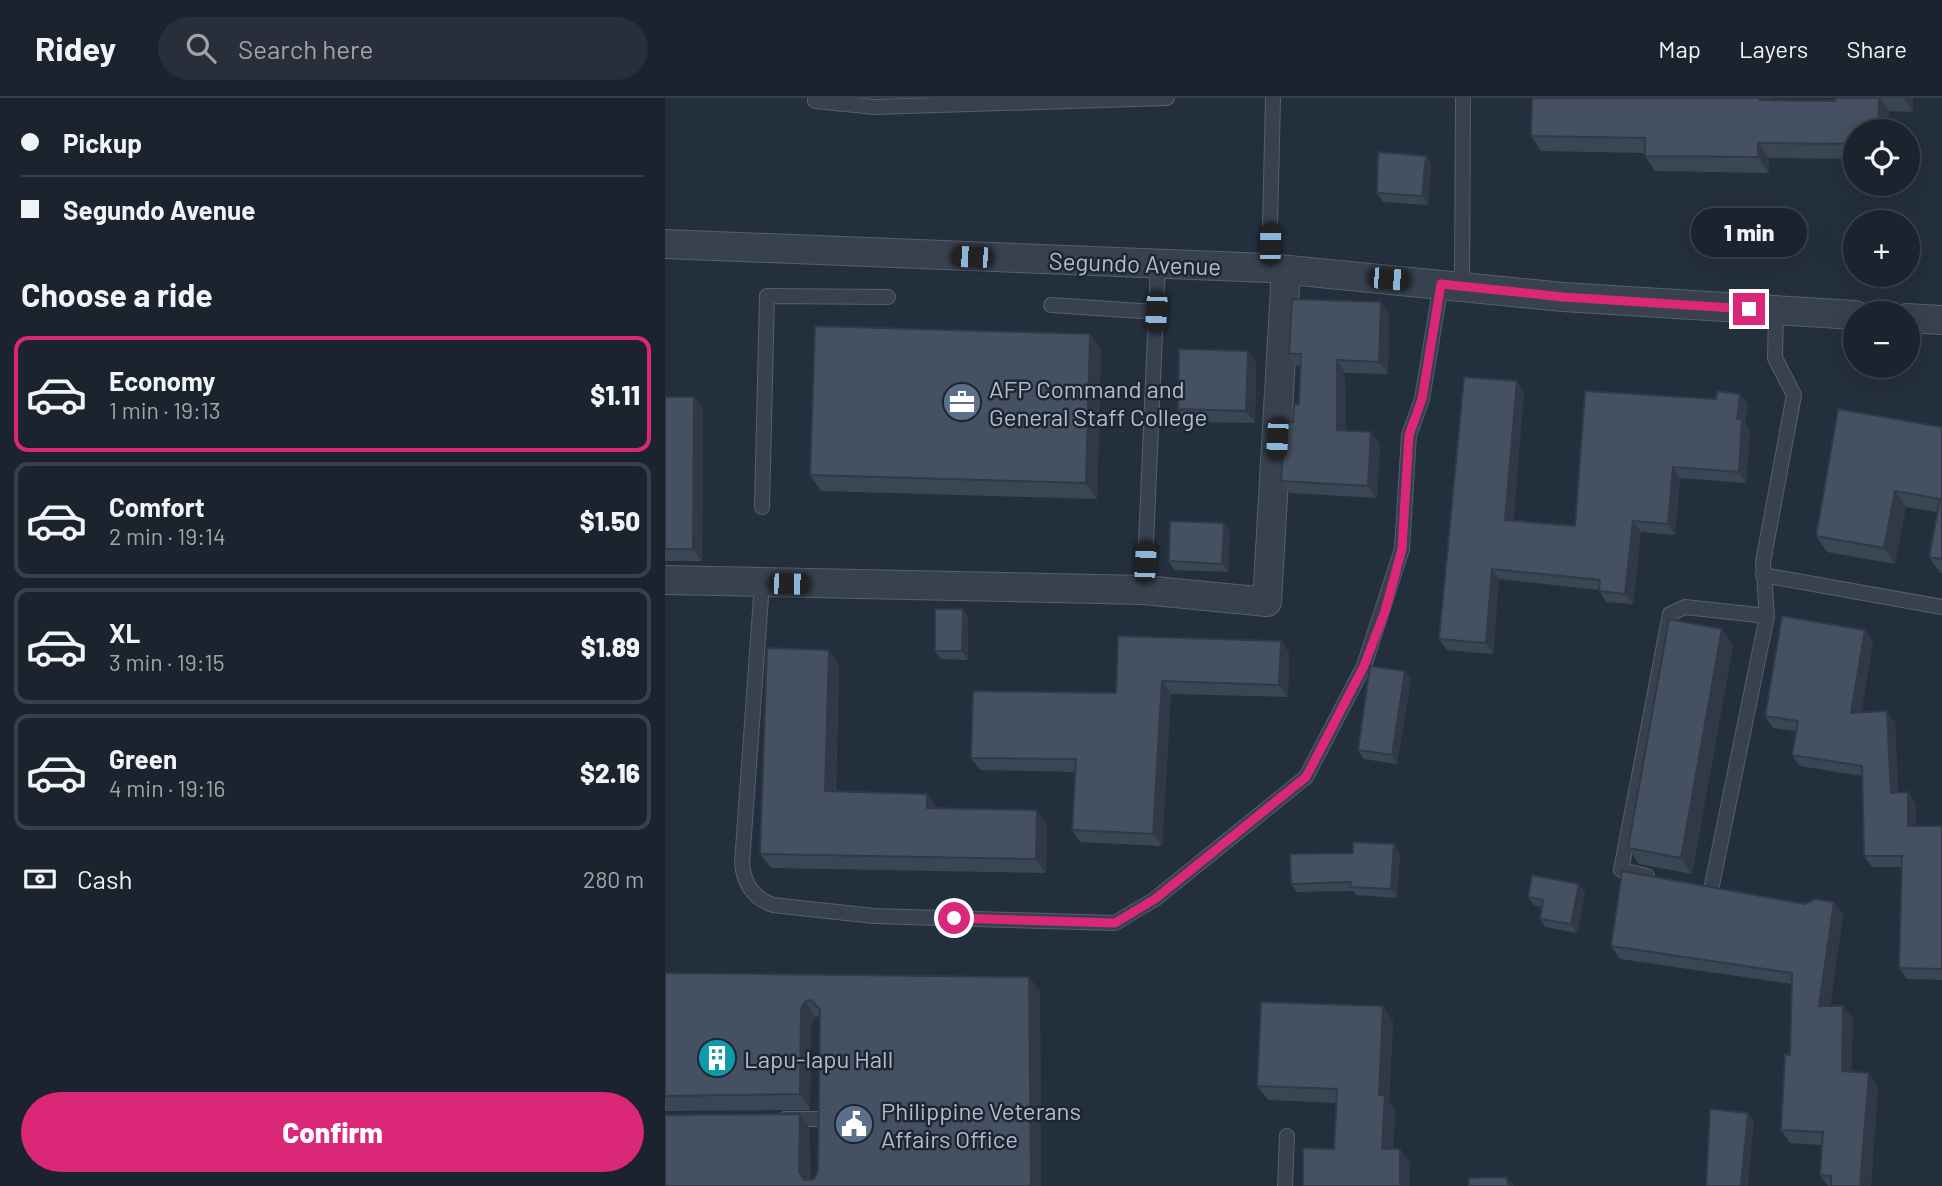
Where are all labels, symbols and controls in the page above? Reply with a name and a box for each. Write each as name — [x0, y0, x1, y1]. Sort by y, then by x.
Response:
search box — [158, 17, 648, 80]
text: Ridey — [35, 28, 116, 68]
icon: search — [182, 29, 220, 67]
text: Search here — [238, 33, 373, 64]
text: Map — [1658, 34, 1701, 63]
text: Layers — [1739, 34, 1808, 63]
text: Share — [1846, 34, 1907, 63]
map controls — [1843, 119, 1920, 378]
button: locate — [1843, 119, 1920, 196]
text: Pickup — [63, 127, 142, 158]
text: Segundo Avenue — [63, 194, 255, 225]
callout: 1 min — [1691, 208, 1807, 256]
button: + — [1843, 210, 1920, 287]
text: 1 min — [1724, 218, 1774, 246]
car — [1260, 223, 1281, 265]
street label: Segundo Avenue — [1048, 245, 1222, 281]
car — [951, 246, 994, 268]
car — [1368, 267, 1411, 291]
text: Choose a ride — [21, 275, 213, 313]
car — [1145, 290, 1168, 334]
route end — [1733, 293, 1765, 325]
button: − — [1843, 301, 1920, 378]
icon: car — [25, 363, 88, 426]
text: Economy — [109, 365, 215, 396]
place label: AFP Command and General Staff College — [989, 374, 1207, 431]
text: $1.11 — [590, 379, 640, 410]
office icon: AFP Command and General Staff College — [941, 381, 983, 423]
text: 1 min · 19:13 — [109, 396, 221, 424]
car — [1266, 417, 1289, 461]
icon: car — [25, 489, 88, 552]
text: Comfort — [109, 491, 205, 522]
text: $1.50 — [580, 505, 640, 536]
text: 2 min · 19:14 — [109, 522, 226, 550]
car — [1134, 540, 1157, 584]
car — [768, 573, 811, 595]
icon: car — [25, 615, 88, 678]
text: XL — [109, 617, 140, 648]
text: $1.89 — [581, 631, 640, 662]
text: 3 min · 19:15 — [109, 648, 224, 676]
icon: car — [25, 741, 88, 804]
text: Green — [109, 743, 177, 774]
text: $2.16 — [580, 757, 640, 788]
text: 4 min · 19:16 — [109, 774, 225, 802]
icon: cash — [21, 860, 59, 898]
text: Cash — [77, 863, 132, 894]
text: 280 m — [583, 865, 644, 893]
route start — [938, 902, 970, 934]
building icon: Lapu-lapu Hall — [696, 1037, 738, 1079]
place label: Lapu-lapu Hall — [744, 1044, 893, 1073]
button: Confirm — [21, 1092, 644, 1172]
place label: Philippine Veterans Affairs Office — [881, 1096, 1081, 1153]
public building icon: Philippine Veterans Affairs Office — [833, 1103, 875, 1145]

